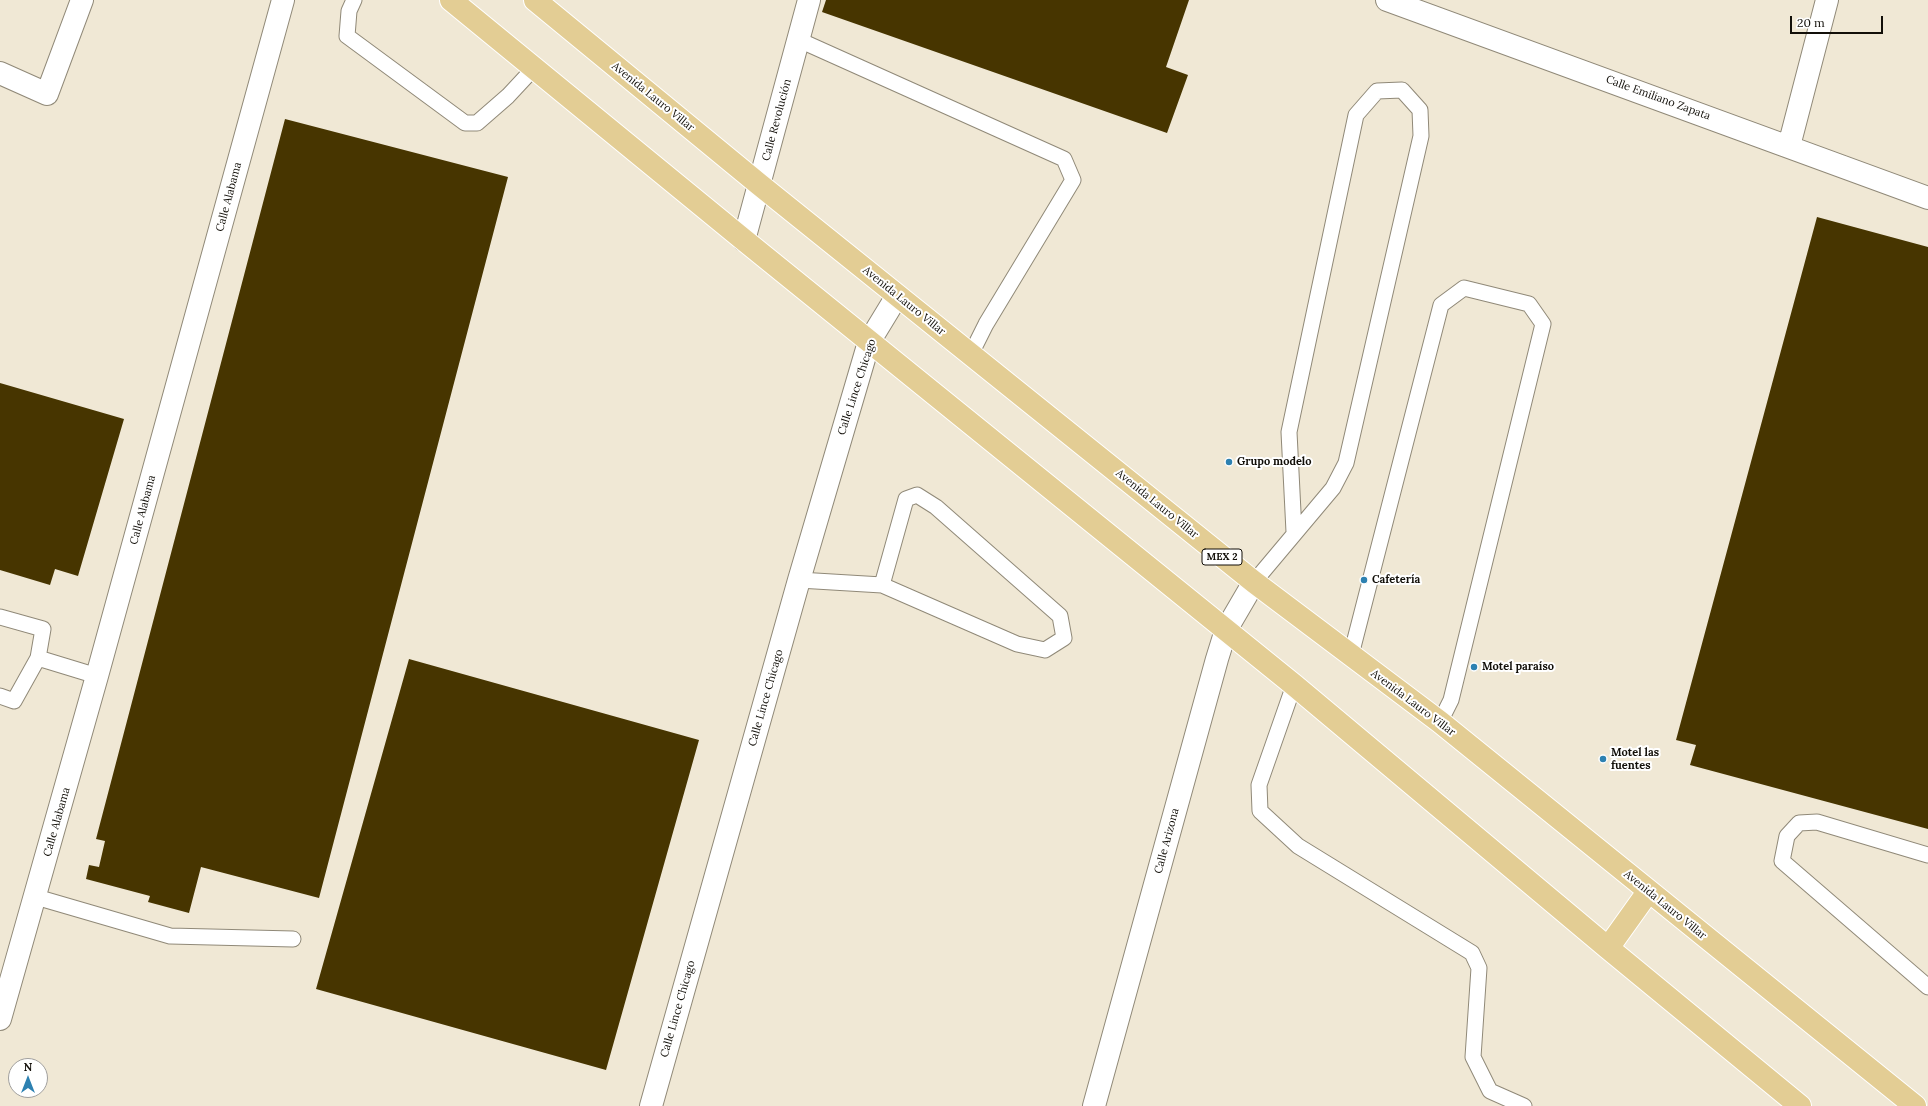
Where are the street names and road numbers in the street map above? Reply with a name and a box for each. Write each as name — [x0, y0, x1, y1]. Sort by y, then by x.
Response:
street label: Avenida Lauro Villar — [609, 60, 697, 134]
street label: Calle Emiliano Zapata — [1604, 73, 1712, 123]
street label: Calle Revolución — [760, 77, 794, 163]
street label: Calle Alabama — [213, 161, 245, 233]
street label: Avenida Lauro Villar — [860, 264, 948, 338]
street label: Calle Lince Chicago — [835, 337, 879, 437]
street label: Avenida Lauro Villar — [1113, 467, 1201, 541]
street label: Calle Alabama — [127, 474, 159, 546]
road number: MEX 2 — [1202, 549, 1242, 565]
street label: Calle Lince Chicago — [746, 648, 786, 748]
street label: Avenida Lauro Villar — [1368, 667, 1458, 739]
street label: Calle Alabama — [41, 786, 73, 858]
street label: Calle Arizona — [1152, 807, 1182, 875]
street label: Avenida Lauro Villar — [1621, 868, 1709, 942]
street label: Calle Lince Chicago — [658, 959, 698, 1059]

